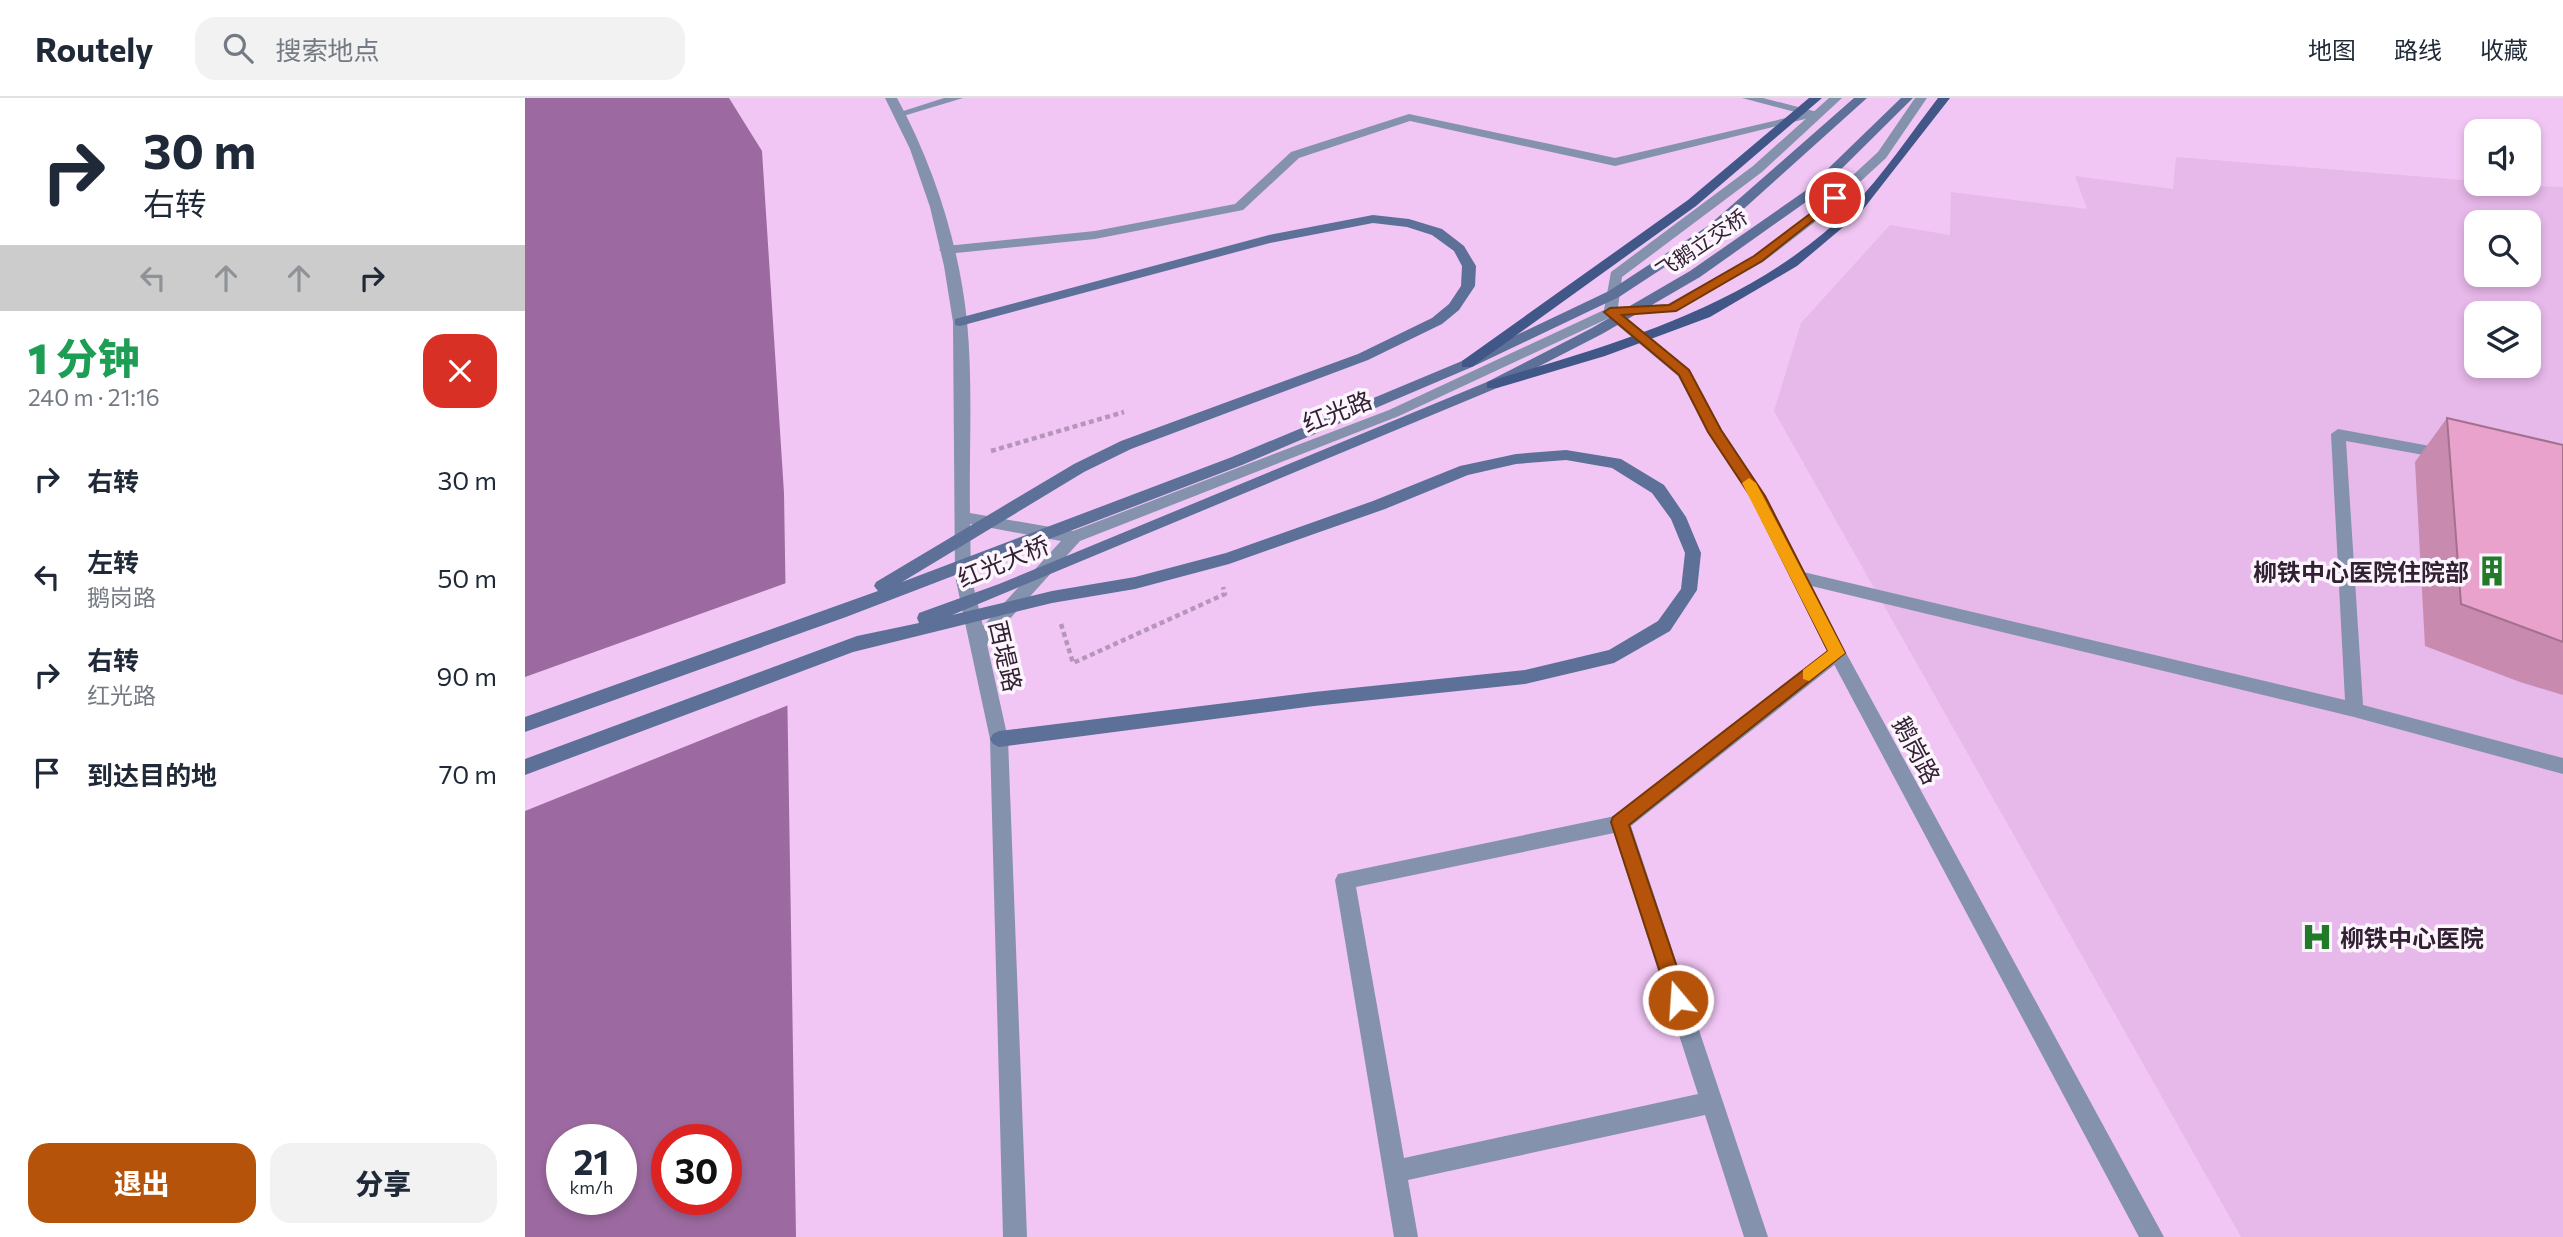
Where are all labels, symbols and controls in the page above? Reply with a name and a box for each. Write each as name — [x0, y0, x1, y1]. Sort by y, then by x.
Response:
search box — [195, 17, 685, 80]
text: Routely — [35, 28, 153, 69]
icon: search — [219, 29, 257, 67]
text: 搜索地点 — [275, 34, 380, 65]
text: 地图 — [2308, 35, 2356, 64]
text: 路线 — [2394, 35, 2442, 64]
text: 收藏 — [2480, 35, 2528, 64]
text: 30 m — [143, 119, 256, 179]
map controls — [2464, 119, 2541, 378]
button: sound — [2464, 119, 2541, 196]
icon: right — [28, 126, 119, 217]
pin — [1805, 168, 1865, 228]
icon: arrive — [1816, 179, 1854, 217]
text: 右转 — [143, 183, 207, 223]
street label: 飞鹅立交桥 — [1650, 203, 1752, 283]
button: search — [2464, 210, 2541, 287]
icon: left — [134, 259, 172, 297]
icon: ahead — [207, 259, 245, 297]
icon: ahead — [280, 259, 318, 297]
icon: right — [353, 259, 391, 297]
button: layers — [2464, 301, 2541, 378]
text: 1 分钟 — [28, 331, 140, 383]
button: close — [423, 334, 497, 408]
text: 240 m · 21:16 — [28, 383, 160, 411]
street label: 红光路 — [1298, 385, 1376, 437]
icon: right — [28, 460, 66, 498]
text: 30 m — [438, 464, 497, 495]
text: 右转 — [87, 465, 139, 496]
street label: 红光大桥 — [953, 530, 1053, 592]
text: 左转 — [87, 546, 139, 577]
building icon: 柳铁中心医院住院部 — [2475, 554, 2509, 588]
place label: 柳铁中心医院住院部 — [2253, 557, 2469, 586]
icon: left — [28, 558, 66, 596]
text: 50 m — [437, 562, 497, 593]
text: 鹅岗路 — [87, 583, 156, 611]
street label: 西堤路 — [984, 618, 1028, 694]
text: 右转 — [87, 644, 139, 675]
icon: right — [28, 656, 66, 694]
text: 90 m — [437, 660, 497, 691]
text: 红光路 — [87, 681, 156, 709]
street label: 鹅岗路 — [1887, 711, 1947, 789]
icon: arrive — [28, 754, 66, 792]
text: 70 m — [439, 758, 497, 789]
text: 到达目的地 — [87, 759, 217, 790]
hospital icon: 柳铁中心医院 — [2300, 920, 2334, 954]
place label: 柳铁中心医院 — [2340, 923, 2484, 952]
position arrow — [1641, 963, 1715, 1037]
speed limit sign: 30 — [651, 1124, 742, 1215]
text: 21 — [574, 1139, 609, 1182]
button: 退出 — [28, 1143, 256, 1223]
button: 分享 — [270, 1143, 497, 1223]
text: km/h — [570, 1176, 613, 1198]

